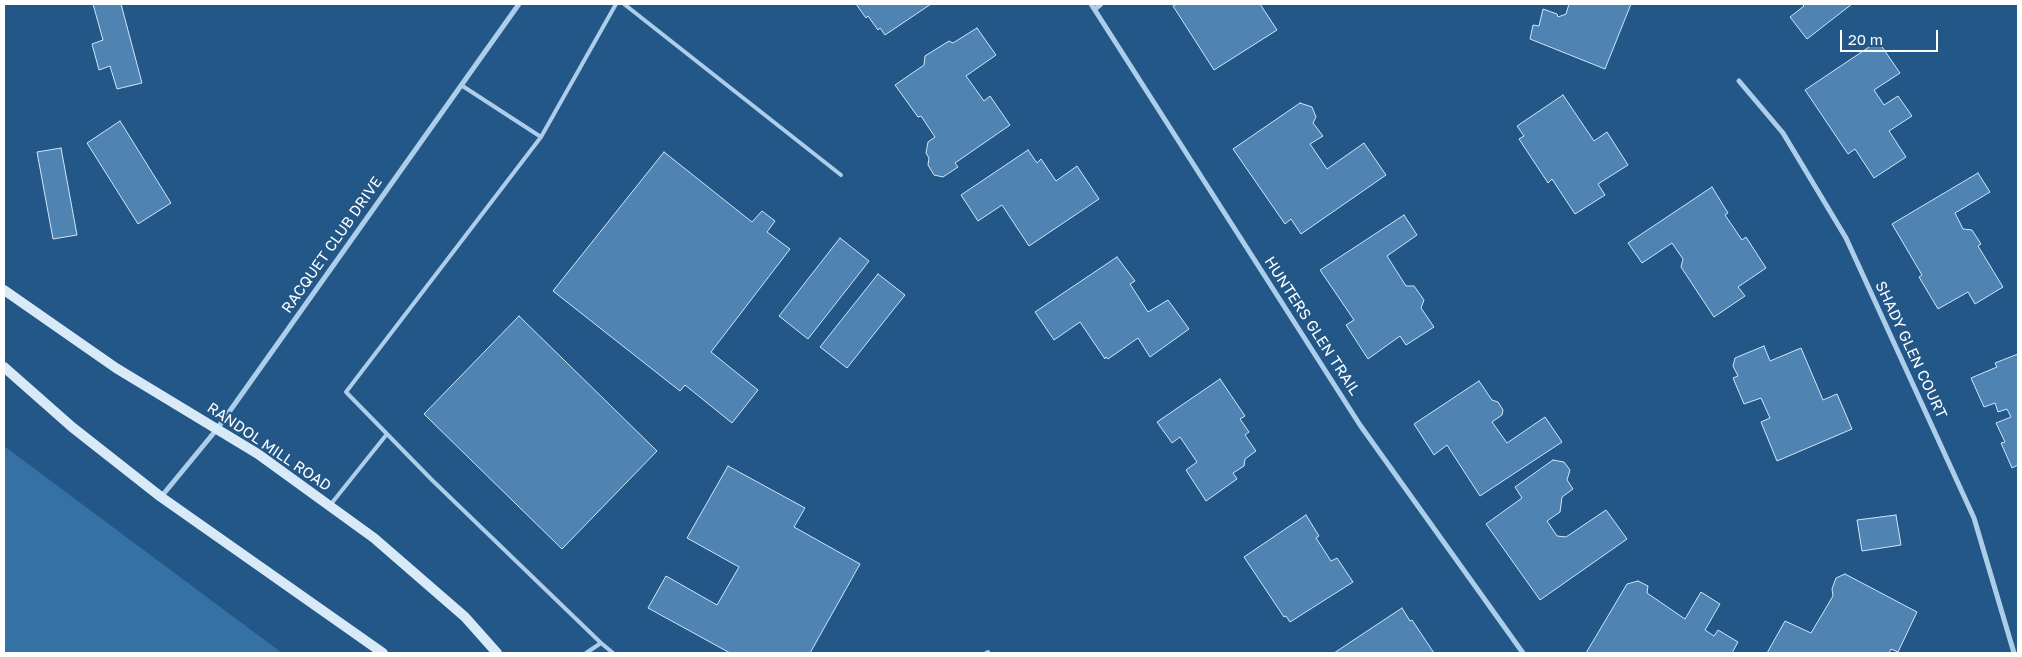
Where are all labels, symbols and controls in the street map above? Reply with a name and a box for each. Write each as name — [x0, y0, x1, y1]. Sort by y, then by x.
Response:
scale bar — [1842, 20, 1940, 52]
text: 20 m — [1848, 30, 1883, 48]
street label: RACQUET CLUB DRIVE — [278, 173, 386, 317]
street label: HUNTERS GLEN TRAIL — [1260, 253, 1364, 399]
street label: SHADY GLEN COURT — [1871, 278, 1951, 422]
street label: RANDOL MILL ROAD — [204, 399, 334, 495]

